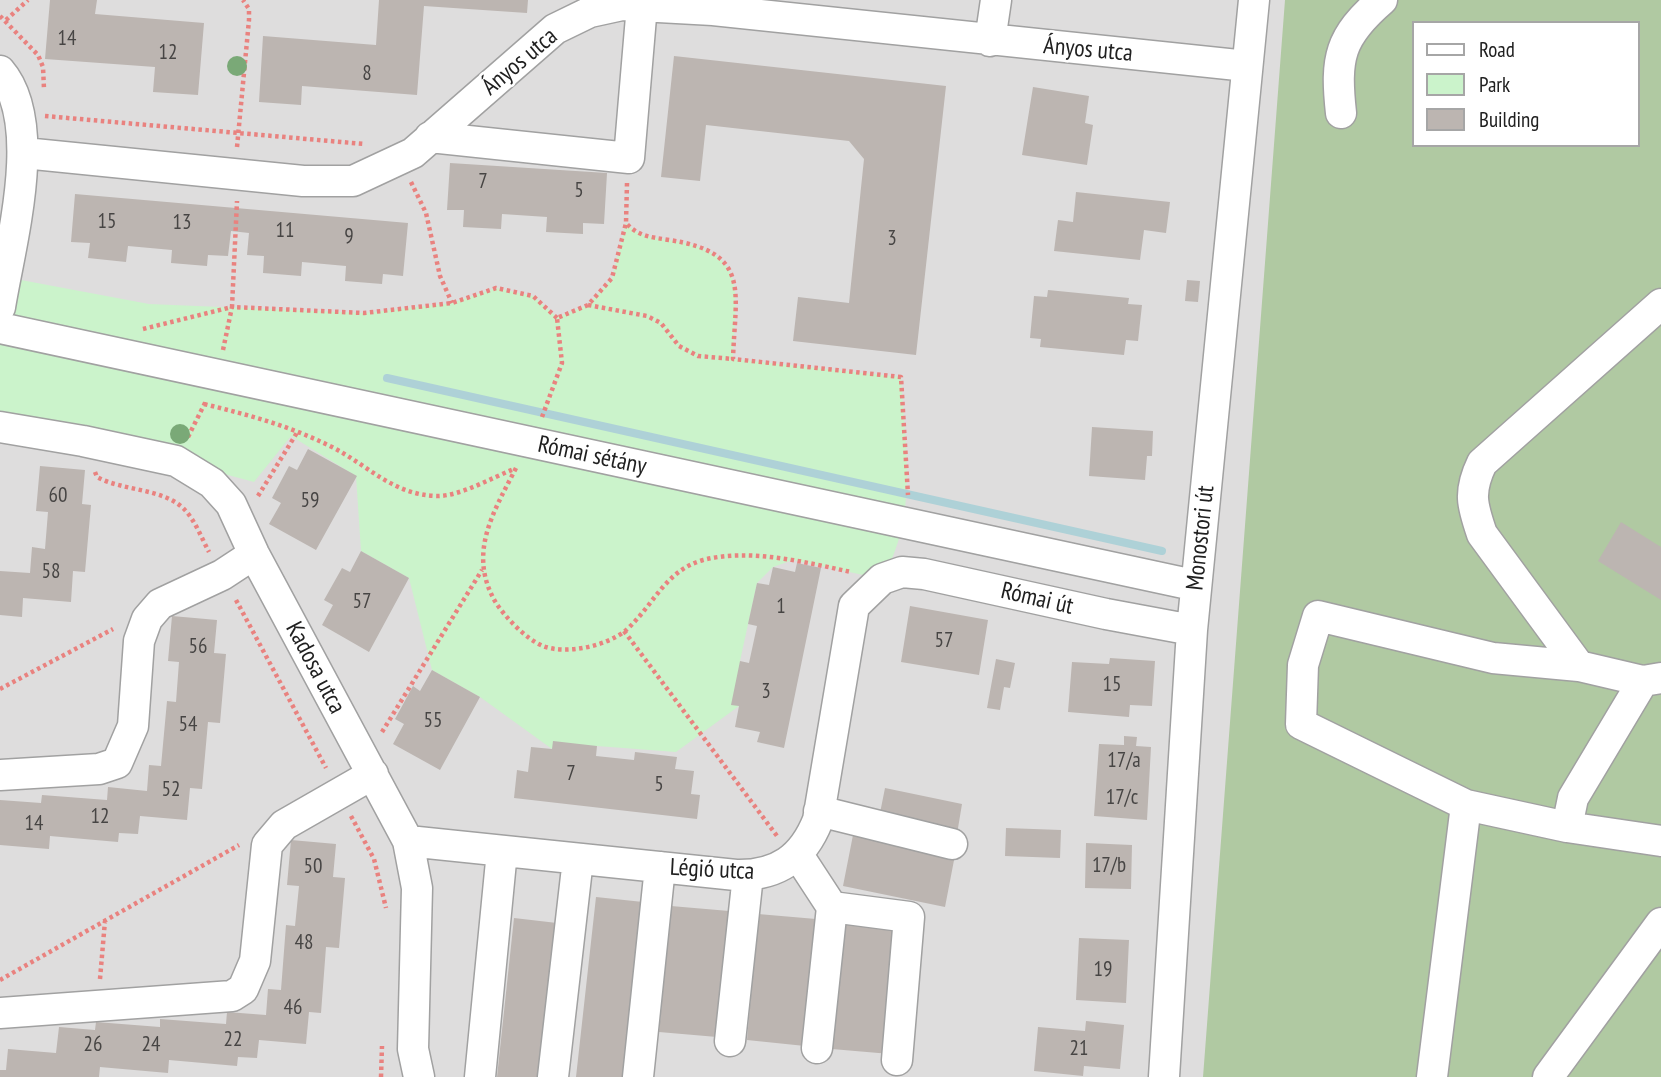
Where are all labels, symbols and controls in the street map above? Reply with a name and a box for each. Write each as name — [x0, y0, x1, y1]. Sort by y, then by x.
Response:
legend — [1412, 21, 1640, 147]
street label: Ányos utca — [476, 22, 564, 102]
house number: 14 — [58, 26, 76, 52]
street label: Ányos utca — [1042, 32, 1134, 68]
text: Road — [1479, 36, 1515, 63]
house number: 12 — [159, 40, 177, 66]
house number: 8 — [362, 61, 372, 87]
text: Park — [1479, 71, 1510, 98]
text: Building — [1479, 106, 1539, 133]
house number: 7 — [478, 169, 488, 195]
house number: 5 — [574, 178, 584, 204]
house number: 15 — [98, 209, 116, 235]
house number: 13 — [173, 210, 191, 236]
house number: 11 — [276, 218, 294, 244]
house number: 9 — [344, 224, 354, 250]
house number: 3 — [887, 226, 897, 252]
street label: Római sétány — [535, 430, 649, 482]
house number: 60 — [49, 483, 67, 509]
street label: Monostori út — [1181, 484, 1221, 592]
house number: 59 — [301, 488, 319, 514]
house number: 58 — [42, 559, 60, 585]
street label: Római út — [998, 577, 1076, 621]
house number: 57 — [353, 589, 371, 615]
house number: 1 — [776, 594, 786, 620]
street label: Kadosa utca — [279, 617, 351, 719]
house number: 57 — [935, 628, 953, 654]
house number: 56 — [189, 634, 207, 660]
house number: 15 — [1103, 672, 1121, 698]
house number: 3 — [761, 679, 771, 705]
house number: 55 — [424, 708, 442, 734]
house number: 54 — [179, 712, 197, 738]
house number: 17/a — [1107, 748, 1141, 774]
house number: 7 — [566, 761, 576, 787]
house number: 5 — [654, 772, 664, 798]
house number: 52 — [162, 777, 180, 803]
house number: 17/c — [1106, 785, 1138, 811]
house number: 12 — [91, 804, 109, 830]
house number: 14 — [25, 811, 43, 837]
street label: Légió utca — [669, 853, 755, 887]
house number: 17/b — [1092, 853, 1126, 879]
house number: 50 — [304, 854, 322, 880]
house number: 48 — [295, 930, 313, 956]
house number: 19 — [1094, 957, 1112, 983]
house number: 46 — [284, 995, 302, 1021]
house number: 22 — [224, 1027, 242, 1053]
house number: 26 — [84, 1032, 102, 1058]
house number: 24 — [142, 1032, 160, 1058]
house number: 21 — [1070, 1036, 1088, 1062]

